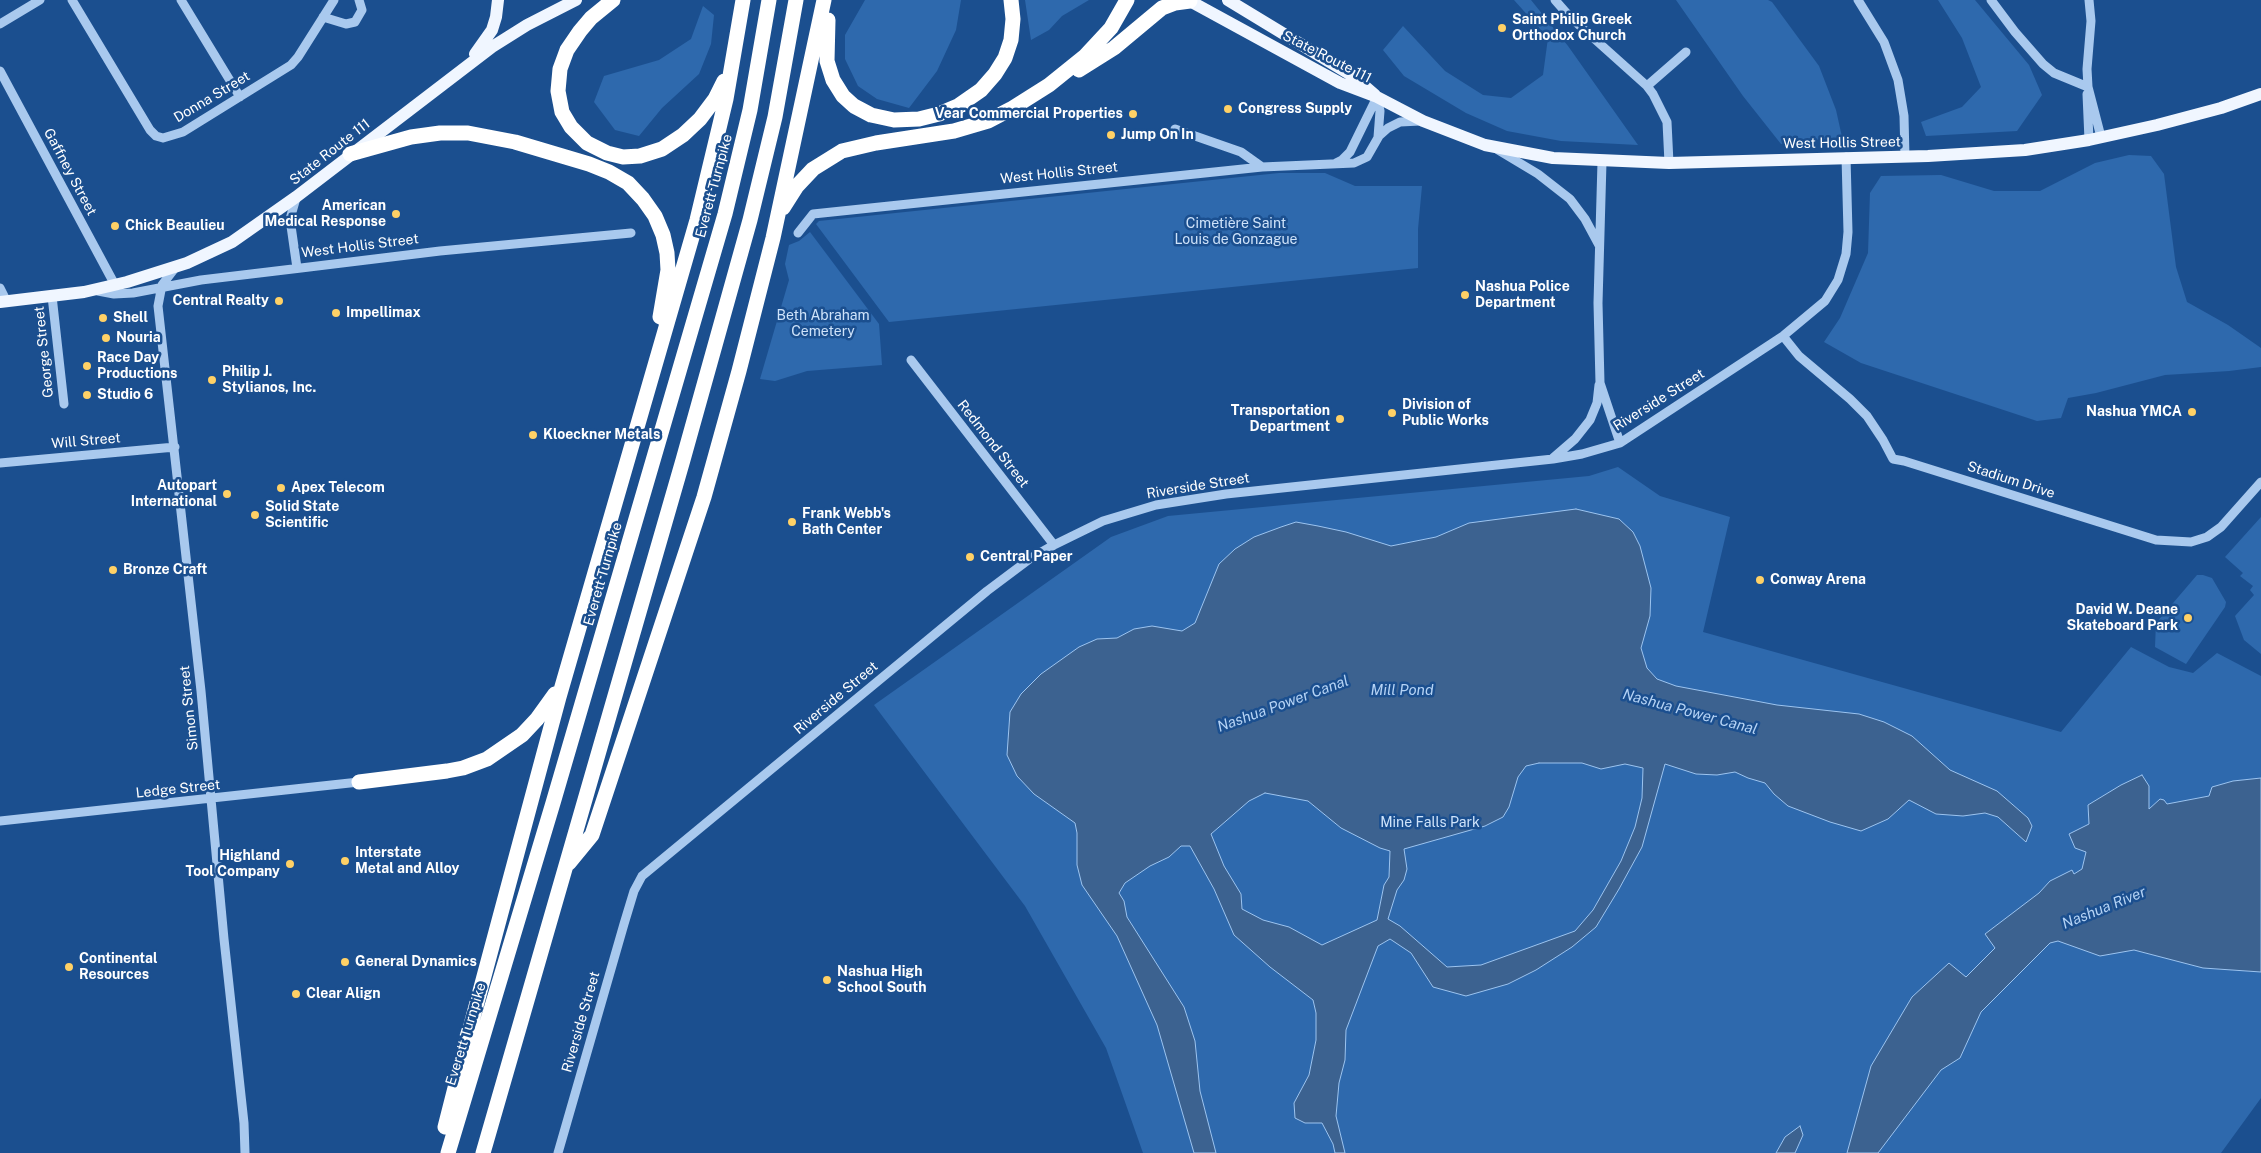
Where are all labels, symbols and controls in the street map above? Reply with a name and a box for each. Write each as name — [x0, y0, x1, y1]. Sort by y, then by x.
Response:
place label: Saint Philip Greek Orthodox Church — [1512, 12, 1632, 44]
marker: Saint Philip Greek Orthodox Church — [1496, 22, 1508, 34]
street label: State Route 111 — [1280, 27, 1374, 87]
street label: Donna Street — [171, 68, 253, 126]
place label: Congress Supply — [1238, 101, 1352, 117]
marker: Congress Supply — [1222, 103, 1234, 115]
place label: Vear Commercial Properties — [935, 106, 1123, 122]
marker: Vear Commercial Properties — [1127, 108, 1139, 120]
street label: State Route 111 — [286, 115, 374, 189]
street label: Gaffney Street — [40, 126, 100, 218]
place label: Jump On In — [1121, 127, 1194, 143]
marker: Jump On In — [1105, 129, 1117, 141]
street label: Everett Turnpike — [692, 132, 736, 240]
street label: West Hollis Street — [1783, 134, 1901, 152]
street label: West Hollis Street — [999, 158, 1119, 188]
place label: American Medical Response — [265, 198, 386, 230]
marker: American Medical Response — [390, 208, 402, 220]
park label: Cimetière Saint Louis de Gonzague — [1175, 216, 1297, 248]
place label: Chick Beaulieu — [125, 218, 225, 234]
marker: Chick Beaulieu — [109, 220, 121, 232]
street label: West Hollis Street — [300, 230, 420, 262]
place label: Nashua Police Department — [1475, 279, 1570, 312]
marker: Nashua Police Department — [1459, 289, 1471, 301]
place label: Central Realty — [172, 293, 269, 309]
marker: Central Realty — [273, 295, 285, 307]
street label: George Street — [31, 305, 57, 399]
place label: Impellimax — [346, 305, 421, 321]
marker: Impellimax — [330, 307, 342, 319]
park label: Beth Abraham Cemetery — [776, 308, 870, 341]
place label: Shell — [113, 310, 148, 326]
marker: Shell — [97, 312, 109, 324]
place label: Nouria — [116, 330, 161, 346]
marker: Nouria — [100, 332, 112, 344]
place label: Race Day Productions — [97, 350, 177, 382]
marker: Race Day Productions — [81, 360, 93, 372]
place label: Philip J. Stylianos, Inc. — [222, 364, 316, 397]
street label: Riverside Street — [1610, 365, 1708, 435]
marker: Philip J. Stylianos, Inc. — [206, 374, 218, 386]
place label: Studio 6 — [97, 387, 153, 403]
marker: Studio 6 — [81, 389, 93, 401]
street label: Redmond Street — [954, 397, 1032, 491]
place label: Division of Public Works — [1402, 397, 1489, 430]
place label: Transportation Department — [1231, 403, 1330, 436]
place label: Nashua YMCA — [2086, 404, 2182, 420]
marker: Nashua YMCA — [2186, 406, 2198, 418]
marker: Division of Public Works — [1386, 407, 1398, 419]
marker: Transportation Department — [1334, 413, 1346, 425]
place label: Kloeckner Metals — [543, 427, 660, 443]
marker: Kloeckner Metals — [527, 429, 539, 441]
street label: Will Street — [51, 430, 121, 452]
street label: Stadium Drive — [1965, 458, 2057, 502]
street label: Riverside Street — [1145, 470, 1251, 502]
place label: Autopart International — [131, 478, 217, 511]
place label: Apex Telecom — [291, 480, 385, 496]
marker: Apex Telecom — [275, 482, 287, 494]
marker: Autopart International — [221, 488, 233, 500]
place label: Solid State Scientific — [265, 499, 339, 532]
place label: Frank Webb's Bath Center — [802, 506, 891, 538]
marker: Solid State Scientific — [249, 509, 261, 521]
marker: Frank Webb's Bath Center — [786, 516, 798, 528]
street label: Everett Turnpike — [580, 520, 626, 628]
place label: Central Paper — [980, 549, 1073, 565]
marker: Central Paper — [964, 551, 976, 563]
place label: Bronze Craft — [123, 562, 207, 578]
marker: Bronze Craft — [107, 564, 119, 576]
place label: Conway Arena — [1770, 572, 1866, 588]
marker: Conway Arena — [1754, 574, 1766, 586]
place label: David W. Deane Skateboard Park — [2066, 602, 2178, 634]
marker: David W. Deane Skateboard Park — [2182, 612, 2194, 624]
street label: Riverside Street — [791, 658, 881, 738]
street label: Simon Street — [176, 665, 202, 751]
water label: Nashua Power Canal — [1215, 672, 1351, 736]
water label: Mill Pond — [1370, 681, 1434, 699]
water label: Nashua Power Canal — [1621, 685, 1759, 739]
street label: Ledge Street — [135, 776, 221, 802]
park label: Mine Falls Park — [1380, 815, 1480, 831]
place label: Interstate Metal and Alloy — [355, 845, 459, 878]
place label: Highland Tool Company — [186, 848, 280, 880]
marker: Interstate Metal and Alloy — [339, 855, 351, 867]
marker: Highland Tool Company — [284, 858, 296, 870]
water label: Nashua River — [2059, 883, 2149, 933]
place label: Continental Resources — [79, 951, 158, 984]
place label: General Dynamics — [355, 954, 477, 970]
marker: General Dynamics — [339, 956, 351, 968]
marker: Continental Resources — [63, 961, 75, 973]
place label: Nashua High School South — [837, 964, 926, 996]
street label: Riverside Street — [559, 970, 603, 1074]
marker: Nashua High School South — [821, 974, 833, 986]
street label: Everett Turnpike — [442, 981, 490, 1087]
place label: Clear Align — [306, 986, 381, 1002]
marker: Clear Align — [290, 988, 302, 1000]

